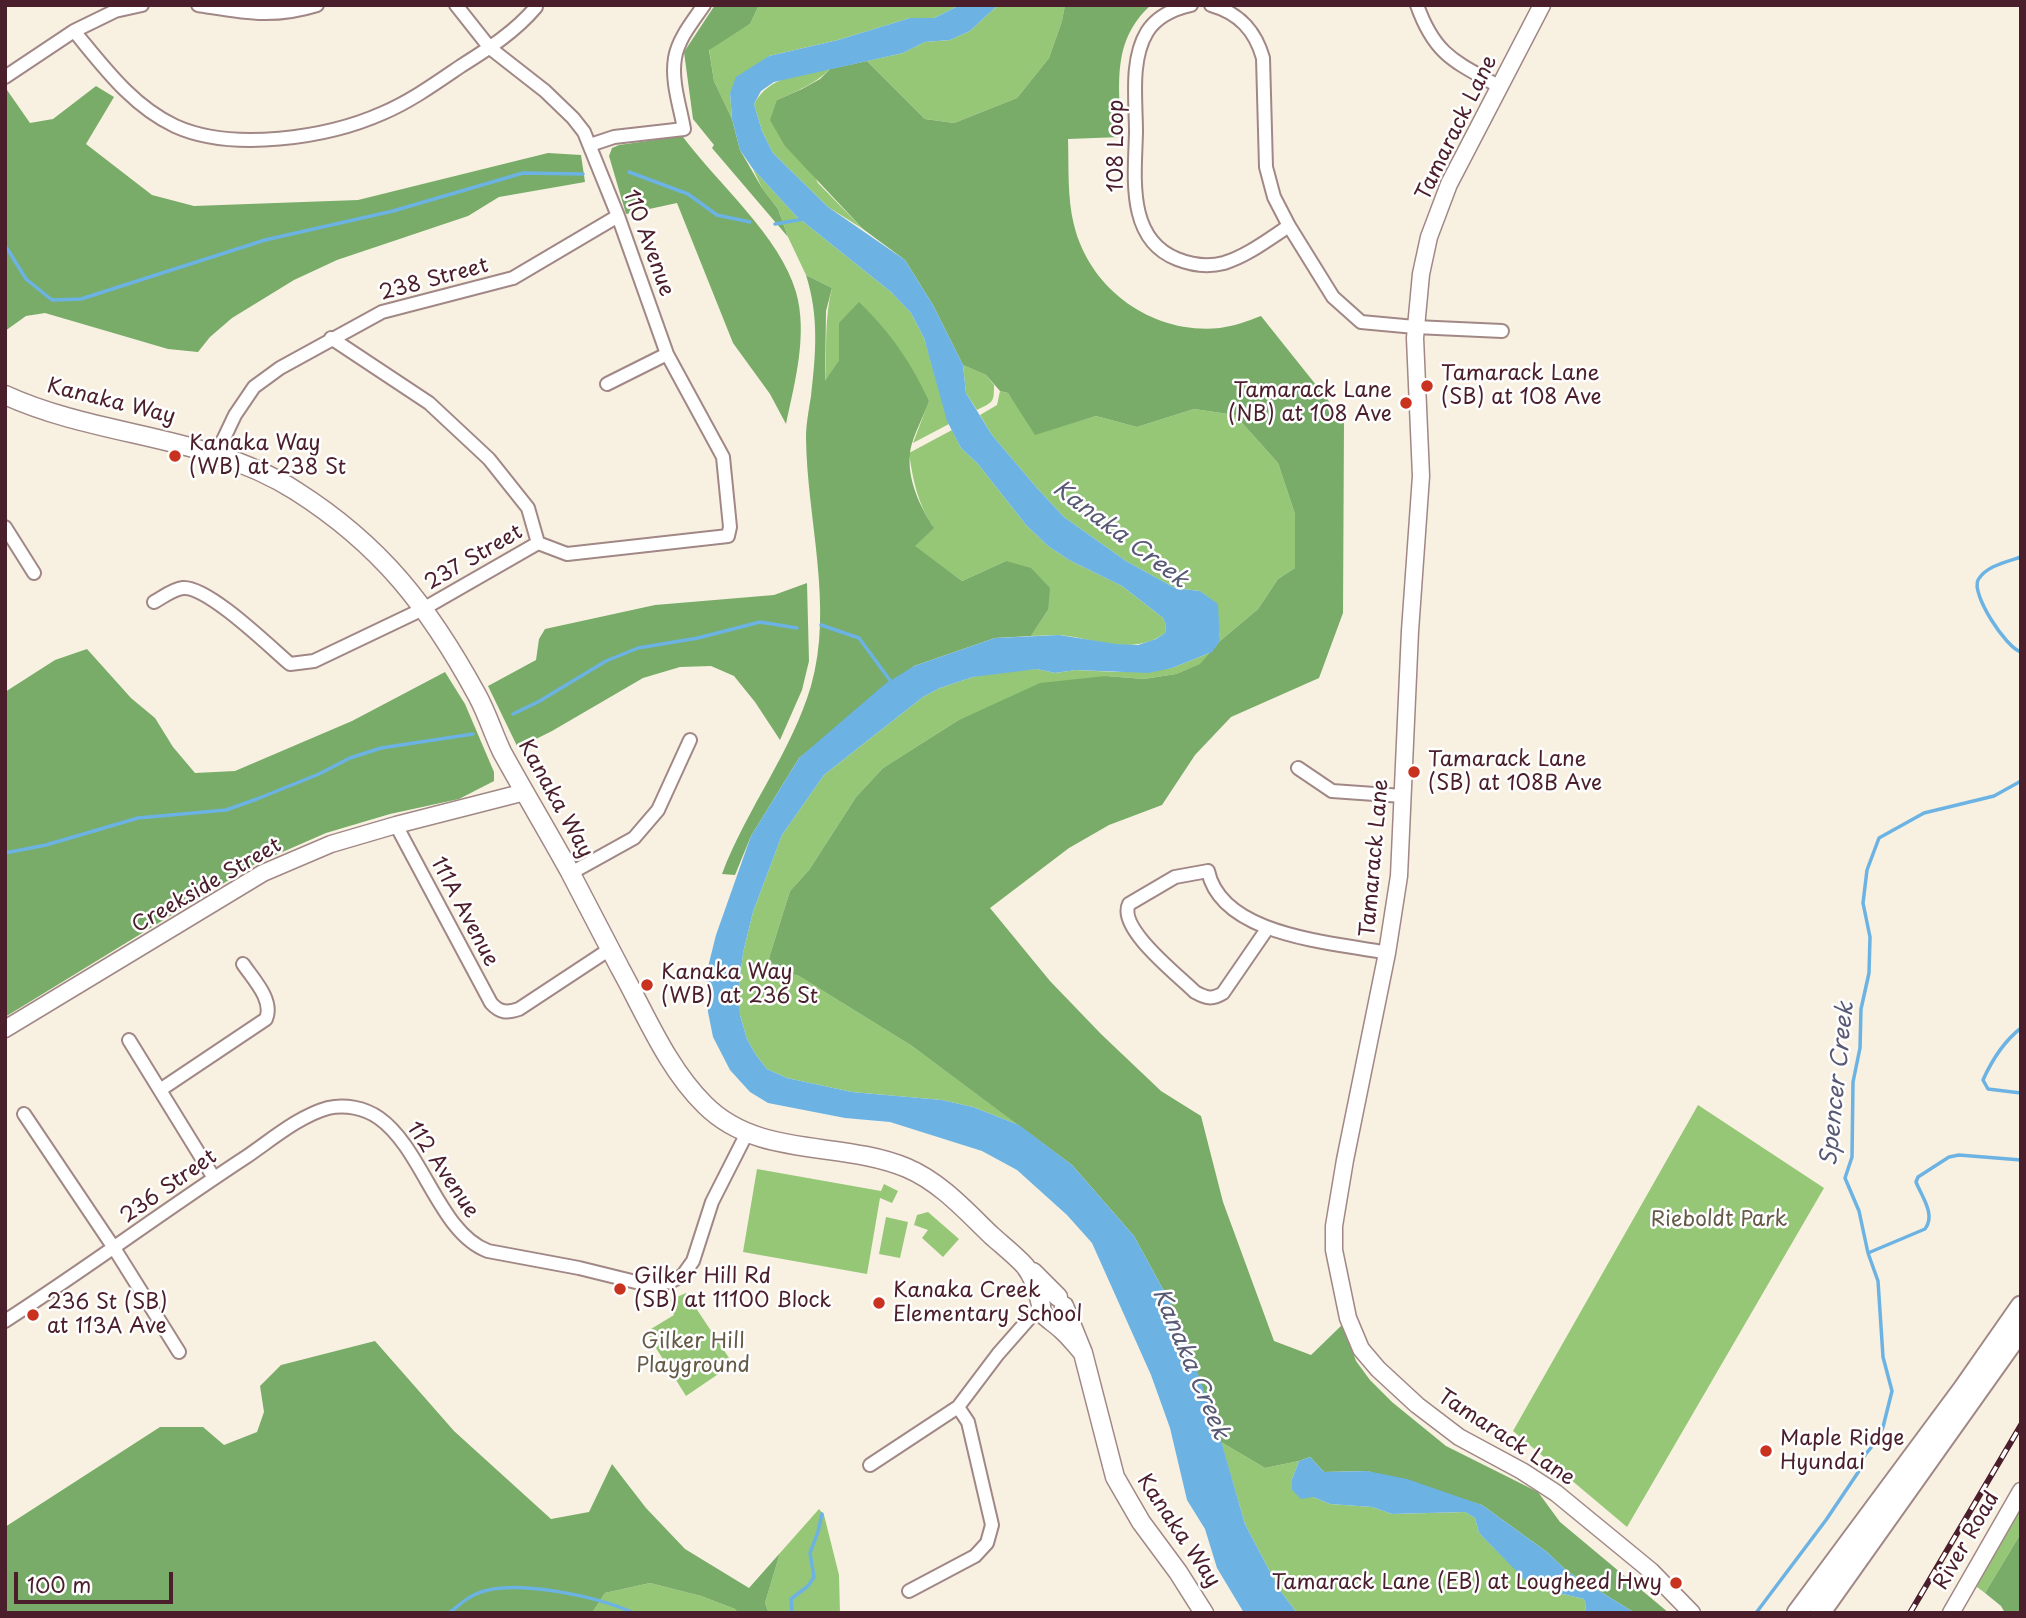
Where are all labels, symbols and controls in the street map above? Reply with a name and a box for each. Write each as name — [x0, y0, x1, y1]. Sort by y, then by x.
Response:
street label: Tamarack Lane — [1411, 51, 1503, 205]
street label: 108 Loop — [1104, 100, 1130, 192]
street label: 110 Avenue — [617, 186, 679, 300]
street label: 238 Street — [377, 253, 491, 307]
place label: Tamarack Lane (SB) at 108 Ave — [1441, 361, 1602, 411]
street label: Kanaka Way — [44, 374, 178, 430]
place label: Tamarack Lane (NB) at 108 Ave — [1228, 378, 1392, 428]
marker: Tamarack Lane (SB) at 108 Ave — [1419, 378, 1435, 394]
marker: Tamarack Lane (NB) at 108 Ave — [1398, 395, 1414, 411]
place label: Kanaka Way (WB) at 238 St — [189, 431, 346, 481]
marker: Kanaka Way (WB) at 238 St — [167, 448, 183, 464]
water label: Kanaka Creek — [1047, 475, 1193, 595]
street label: 237 Street — [421, 520, 527, 596]
street label: Kanaka Way — [512, 735, 598, 863]
place label: Tamarack Lane (SB) at 108B Ave — [1428, 747, 1602, 797]
marker: Tamarack Lane (SB) at 108B Ave — [1406, 764, 1422, 780]
street label: Tamarack Lane — [1356, 778, 1394, 938]
street label: Creekside Street — [128, 833, 286, 939]
street label: 111A Avenue — [425, 853, 503, 971]
place label: Kanaka Way (WB) at 236 St — [661, 960, 818, 1010]
marker: Kanaka Way (WB) at 236 St — [639, 977, 655, 993]
water label: Spencer Creek — [1816, 1001, 1860, 1167]
street label: 112 Avenue — [400, 1117, 484, 1223]
street label: 236 Street — [116, 1145, 222, 1229]
park label: Rieboldt Park — [1651, 1207, 1787, 1233]
place label: Gilker Hill Rd (SB) at 11100 Block — [634, 1264, 831, 1314]
place label: Kanaka Creek Elementary School — [893, 1278, 1082, 1328]
marker: Gilker Hill Rd (SB) at 11100 Block — [612, 1281, 628, 1297]
water label: Kanaka Creek — [1146, 1284, 1234, 1444]
place label: 236 St (SB) at 113A Ave — [47, 1290, 167, 1340]
marker: Kanaka Creek Elementary School — [871, 1295, 887, 1311]
marker: 236 St (SB) at 113A Ave — [25, 1307, 41, 1323]
park label: Gilker Hill Playground — [636, 1329, 750, 1379]
street label: Tamarack Lane — [1433, 1384, 1579, 1492]
place label: Maple Ridge Hyundai — [1780, 1426, 1904, 1476]
marker: Maple Ridge Hyundai — [1758, 1443, 1774, 1459]
street label: Kanaka Way — [1131, 1469, 1225, 1593]
street label: River Road — [1929, 1487, 2005, 1595]
scale bar — [18, 1558, 177, 1602]
text: 100 m — [27, 1568, 91, 1600]
place label: Tamarack Lane (EB) at Lougheed Hwy — [1272, 1570, 1662, 1596]
marker: Tamarack Lane (EB) at Lougheed Hwy — [1668, 1575, 1684, 1591]

